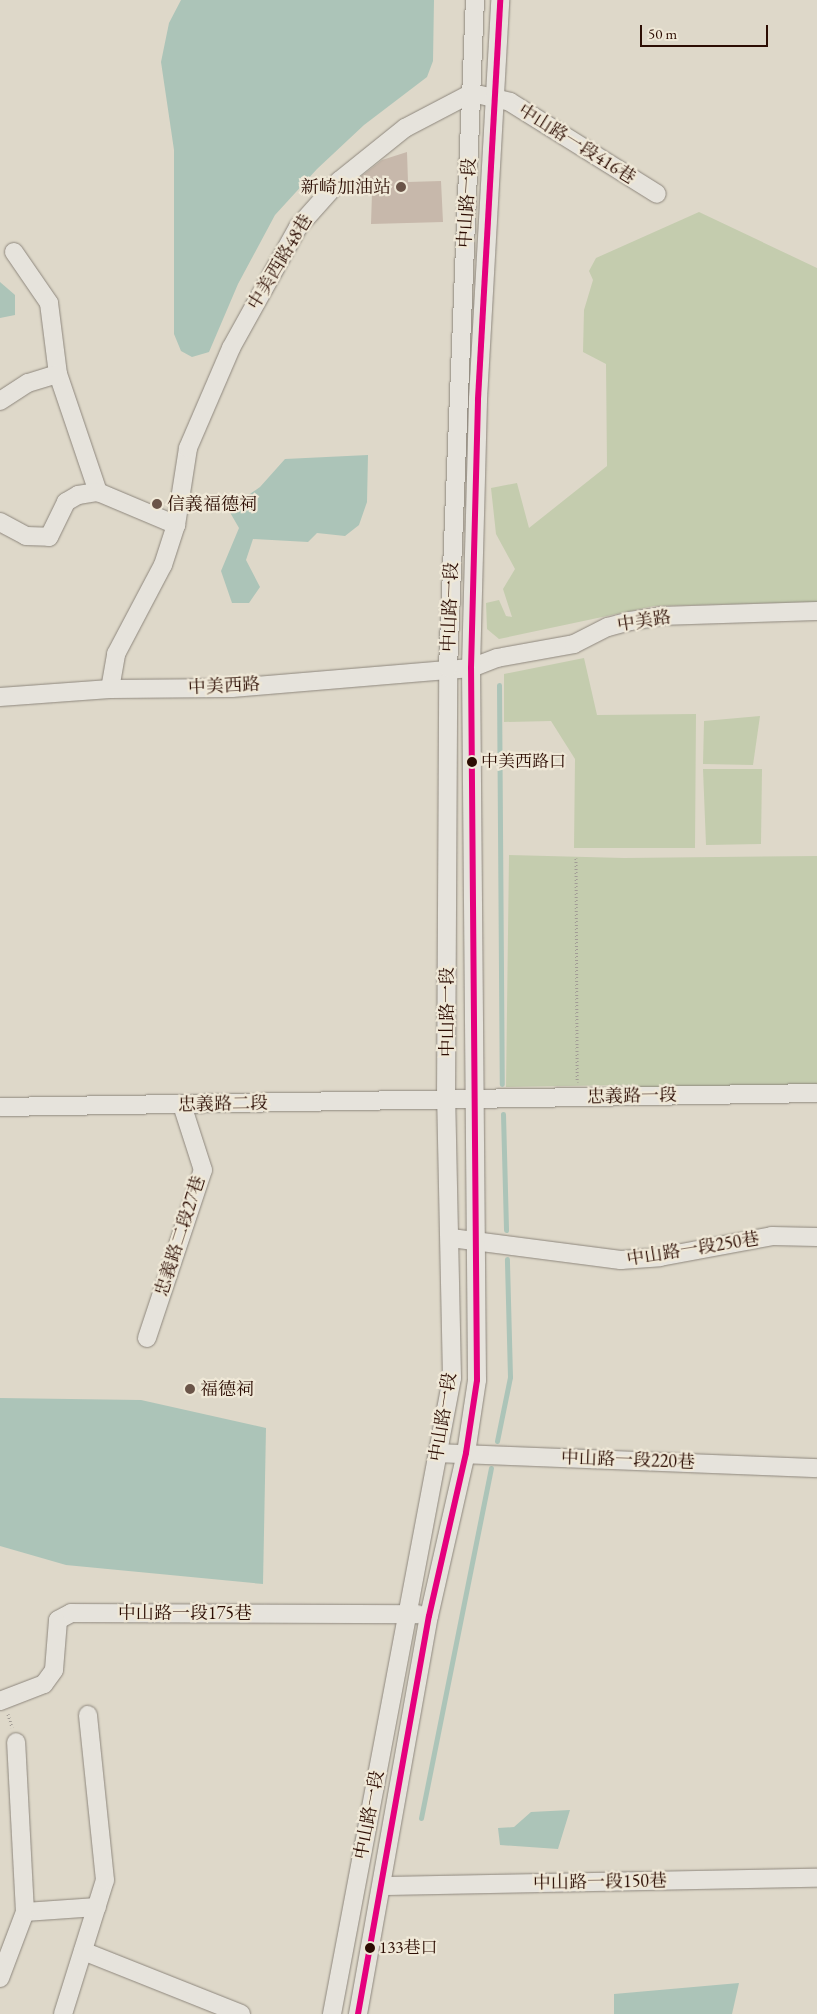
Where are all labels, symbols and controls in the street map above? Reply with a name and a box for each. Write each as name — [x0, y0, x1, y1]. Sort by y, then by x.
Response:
scale bar — [642, 15, 770, 47]
text: 50 m — [648, 24, 677, 43]
street label: 中山路一段416巷 — [514, 99, 640, 189]
street label: 中山路一段 — [454, 157, 480, 249]
place label: 新崎加油站 — [301, 176, 391, 198]
marker: 新崎加油站 — [395, 181, 407, 193]
street label: 中美西路48巷 — [243, 210, 317, 314]
place label: 信義福德祠 — [167, 493, 257, 515]
marker: 信義福德祠 — [151, 498, 163, 510]
street label: 中山路一段 — [438, 562, 462, 652]
street label: 中美路 — [616, 606, 672, 636]
street label: 中美西路 — [187, 673, 261, 699]
place label: 中美西路口 — [481, 752, 566, 772]
marker: 中美西路口 — [467, 757, 477, 767]
street label: 中山路一段 — [436, 967, 458, 1057]
street label: 忠義路一段 — [587, 1084, 677, 1108]
street label: 忠義路二段 — [178, 1092, 268, 1116]
street label: 忠義路二段27巷 — [150, 1173, 210, 1299]
street label: 中山路一段250巷 — [625, 1228, 761, 1270]
street label: 中山路一段 — [425, 1371, 461, 1463]
place label: 福德祠 — [200, 1378, 254, 1400]
marker: 福德祠 — [184, 1383, 196, 1395]
street label: 中山路一段220巷 — [561, 1447, 695, 1473]
street label: 中山路一段175巷 — [118, 1602, 252, 1624]
street label: 中山路一段 — [350, 1769, 388, 1861]
street label: 中山路一段150巷 — [533, 1870, 667, 1894]
place label: 133巷口 — [379, 1938, 437, 1958]
marker: 133巷口 — [365, 1943, 375, 1953]

